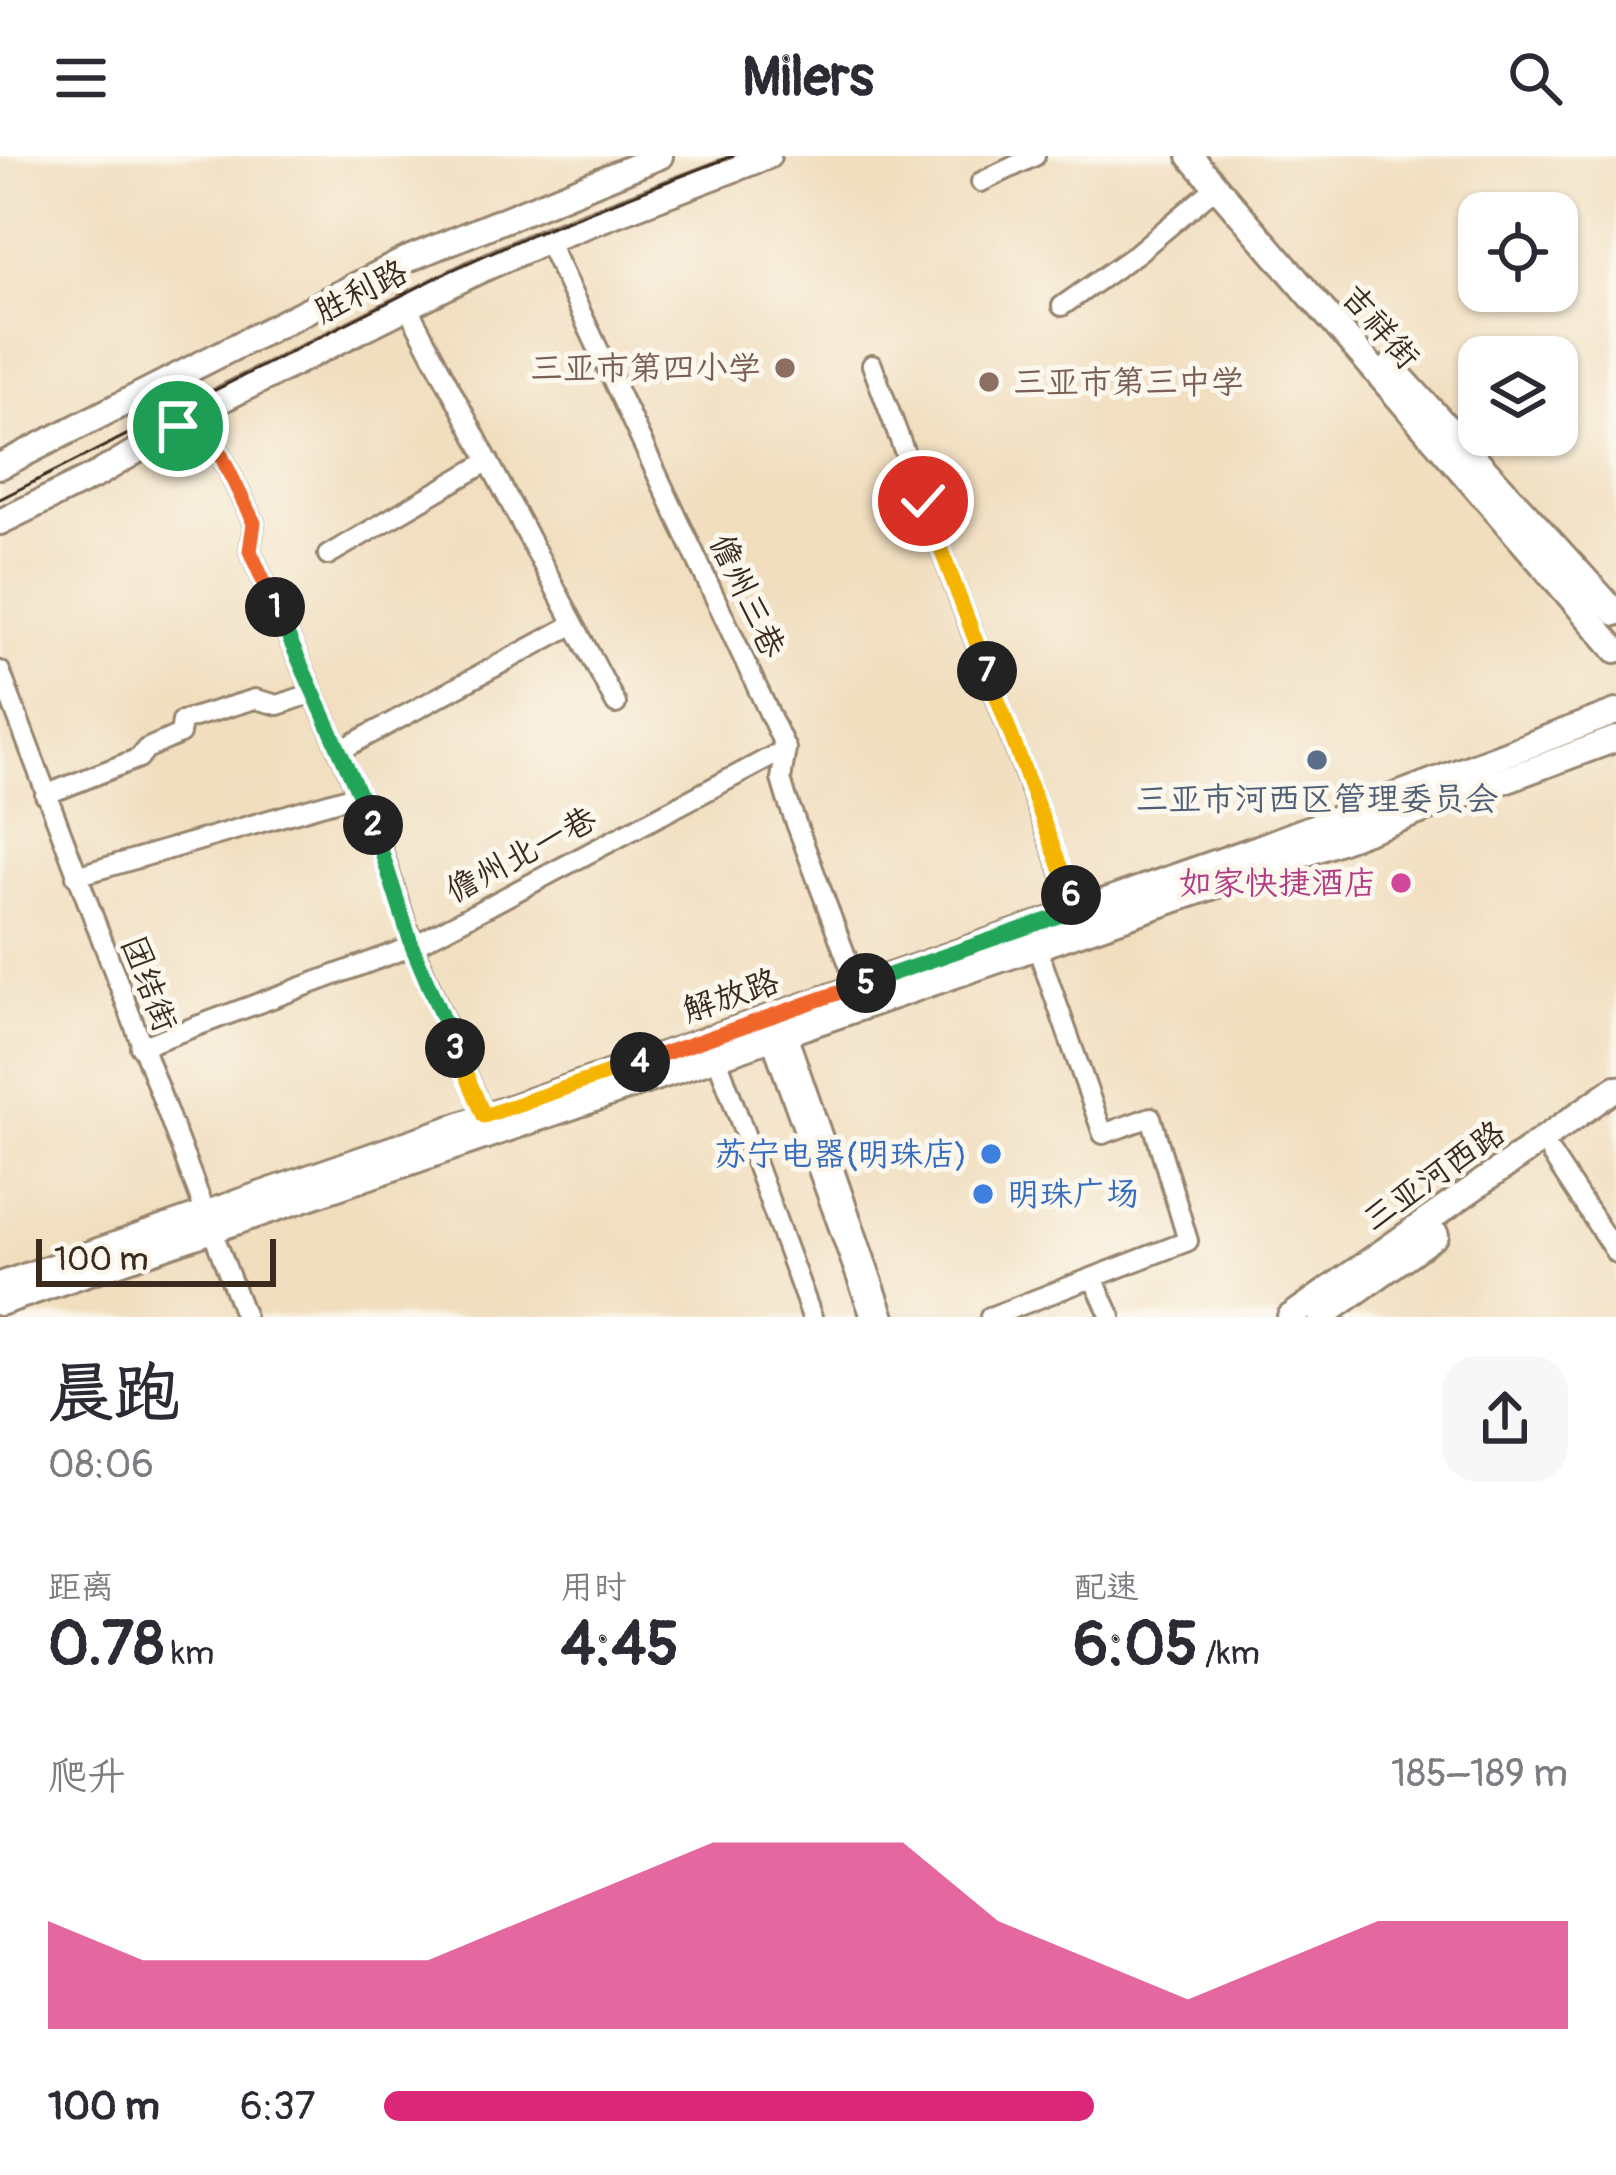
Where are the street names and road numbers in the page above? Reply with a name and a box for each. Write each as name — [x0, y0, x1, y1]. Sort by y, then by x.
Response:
street label: 胜利路 — [308, 251, 414, 333]
street label: 吉祥街 — [1332, 276, 1428, 378]
street label: 儋州三巷 — [701, 528, 793, 664]
street label: 儋州北一巷 — [439, 798, 603, 912]
street label: 团结街 — [112, 930, 186, 1038]
street label: 解放路 — [678, 961, 784, 1031]
street label: 三亚河西路 — [1355, 1112, 1513, 1240]

